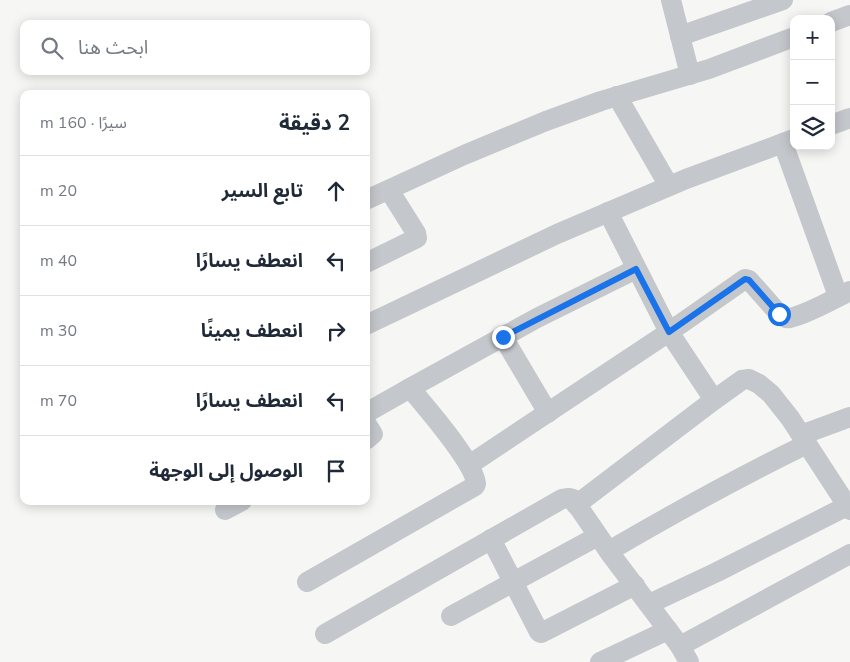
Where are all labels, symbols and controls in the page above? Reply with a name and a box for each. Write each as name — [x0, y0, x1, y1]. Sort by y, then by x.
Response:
map controls — [790, 15, 835, 150]
button: + — [790, 15, 835, 60]
search box — [20, 20, 370, 75]
icon: search — [38, 34, 66, 62]
text: ابحث هنا — [78, 35, 148, 61]
button: − — [790, 60, 835, 105]
button: layers — [790, 105, 835, 150]
text: 2 دقيقة — [279, 109, 350, 137]
text: سيرًا · 160 m — [40, 112, 127, 134]
icon: ahead — [322, 177, 350, 205]
text: تابع السير — [222, 178, 303, 204]
text: 20 m — [40, 180, 77, 202]
icon: left — [322, 247, 350, 275]
text: انعطف يسارًا — [196, 248, 303, 274]
text: 40 m — [40, 250, 77, 272]
route start — [768, 303, 791, 326]
icon: right — [322, 317, 350, 345]
text: انعطف يمينًا — [201, 318, 303, 344]
text: 30 m — [40, 320, 77, 342]
route end — [492, 326, 515, 349]
icon: left — [322, 387, 350, 415]
text: انعطف يسارًا — [196, 388, 303, 414]
text: 70 m — [40, 390, 77, 412]
icon: arrive — [322, 457, 350, 485]
text: الوصول إلى الوجهة — [149, 458, 303, 484]

